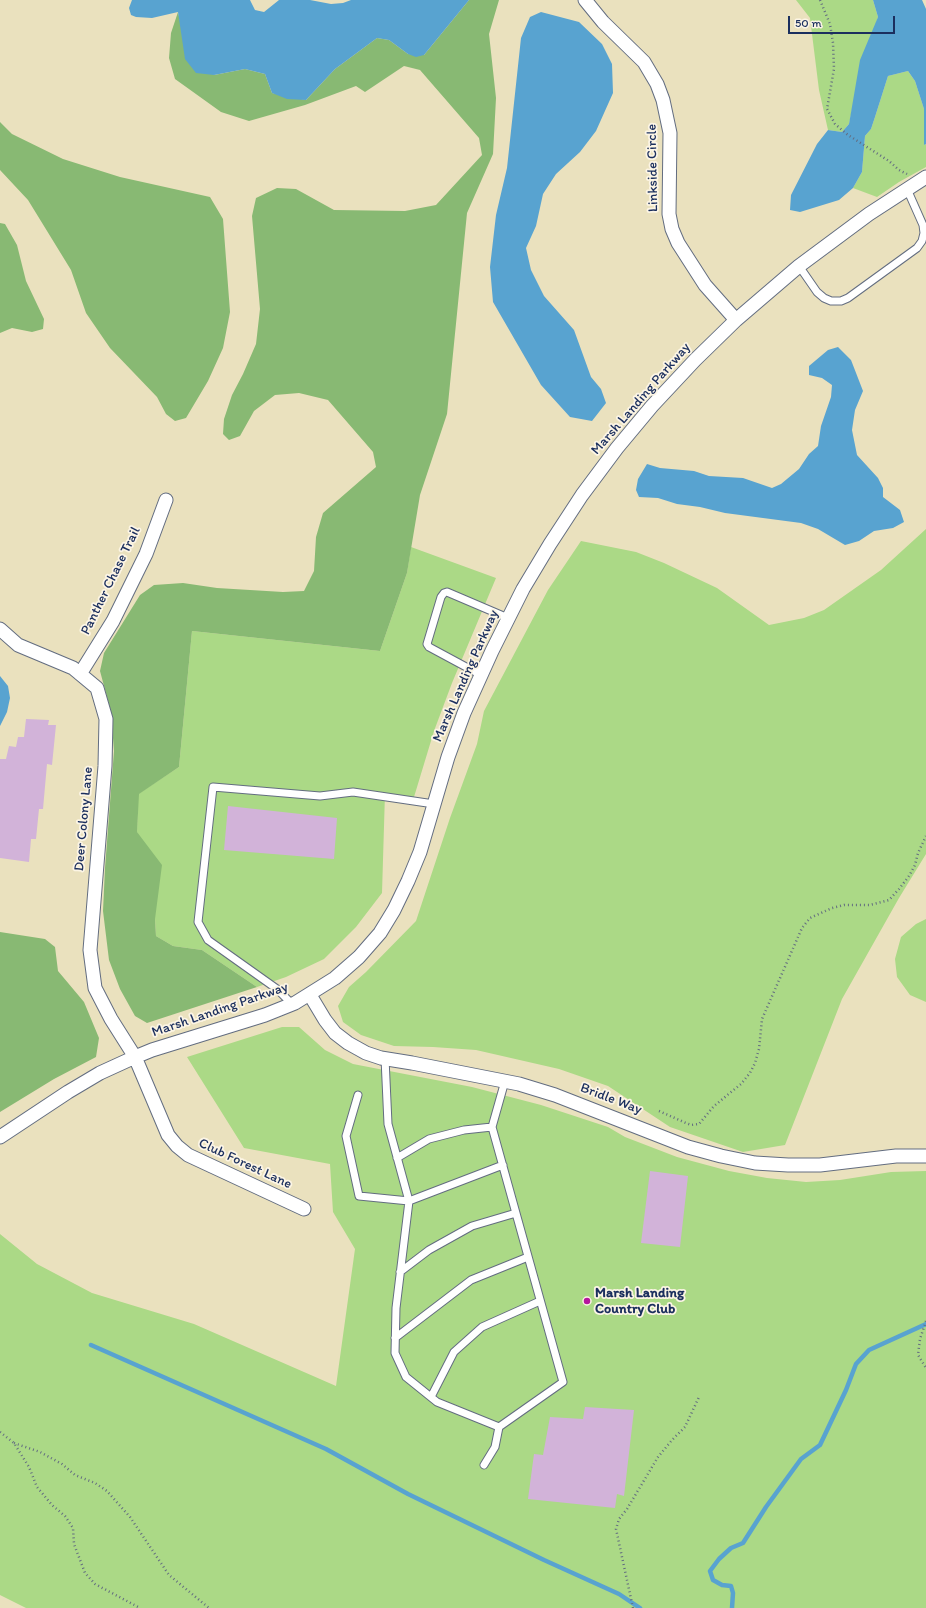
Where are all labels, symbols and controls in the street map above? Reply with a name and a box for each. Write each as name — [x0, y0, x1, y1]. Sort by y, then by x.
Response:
scale bar — [790, 8, 897, 34]
text: 50 m — [795, 16, 821, 30]
street label: Linkside Circle — [644, 124, 662, 212]
street label: Marsh Landing Parkway — [588, 340, 694, 458]
street label: Panther Chase Trail — [78, 524, 144, 638]
street label: Marsh Landing Parkway — [429, 607, 503, 745]
street label: Deer Colony Lane — [71, 766, 97, 872]
street label: Marsh Landing Parkway — [150, 979, 290, 1041]
street label: Bridle Way — [578, 1080, 644, 1118]
street label: Club Forest Lane — [196, 1135, 294, 1193]
place label: Marsh Landing Country Club — [595, 1285, 684, 1318]
marker: Marsh Landing Country Club — [582, 1296, 592, 1306]

